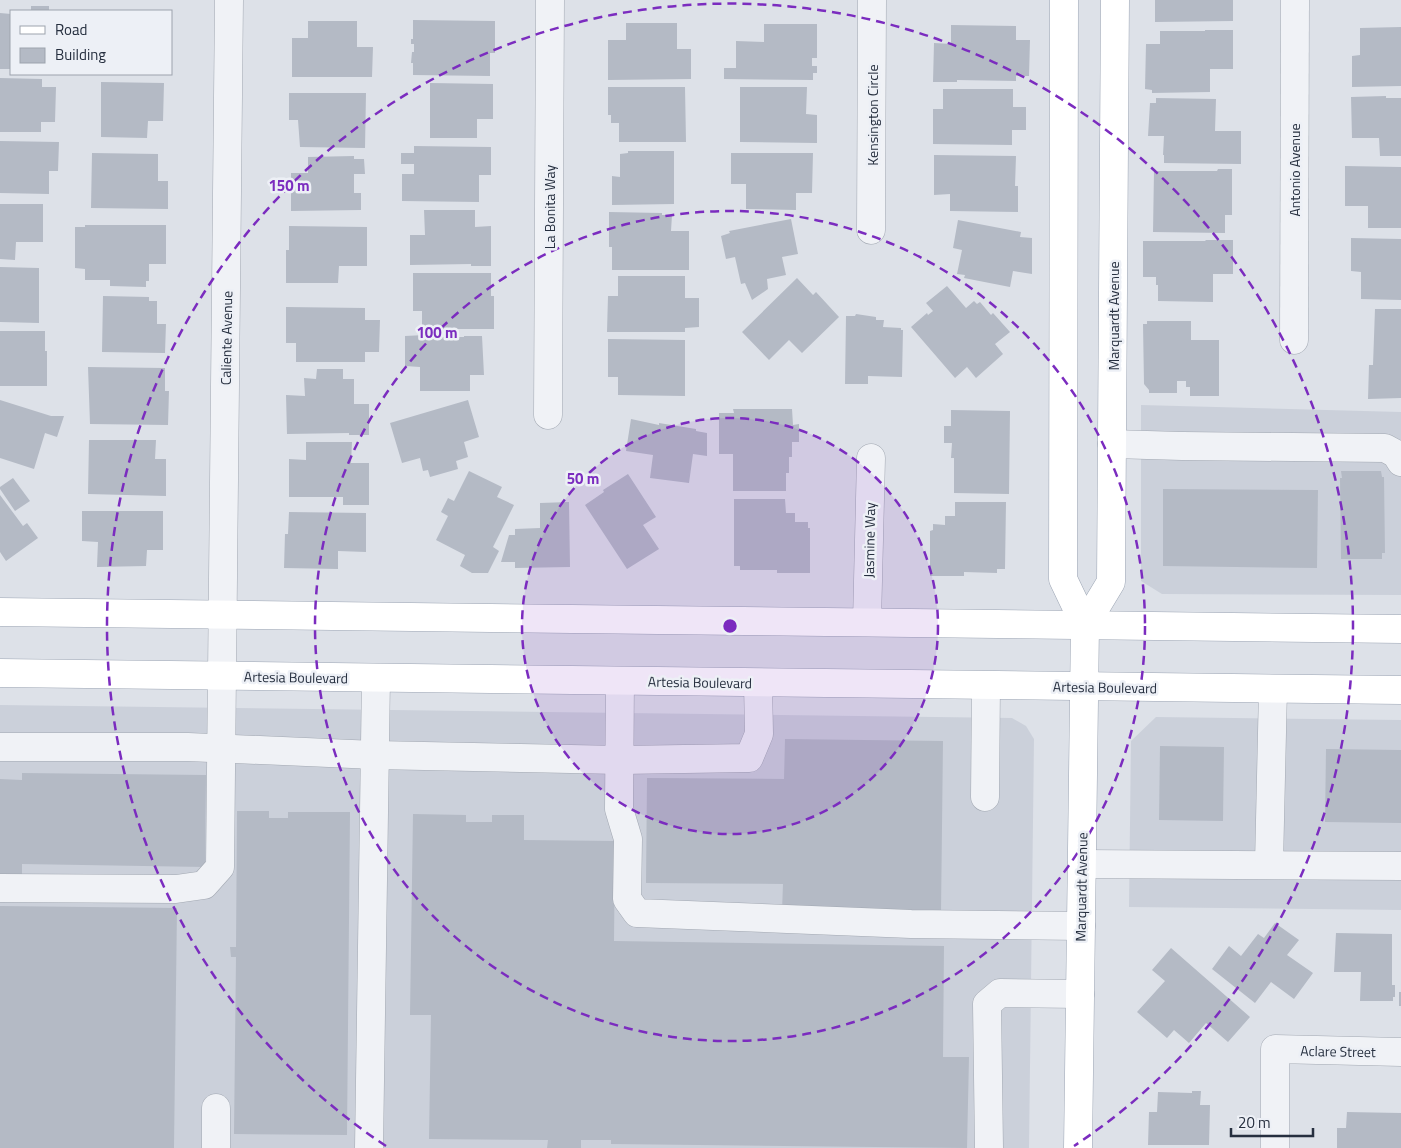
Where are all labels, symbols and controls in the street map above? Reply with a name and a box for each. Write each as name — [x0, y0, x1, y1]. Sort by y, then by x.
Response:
legend — [10, 10, 172, 75]
text: Road — [55, 18, 87, 41]
text: Building — [55, 43, 106, 66]
street label: Kensington Circle — [862, 64, 883, 166]
street label: Antonio Avenue — [1284, 124, 1305, 216]
street label: La Bonita Way — [539, 165, 560, 249]
text: 150 m — [268, 174, 310, 197]
street label: Marquardt Avenue — [1103, 261, 1124, 371]
street label: Caliente Avenue — [215, 291, 237, 385]
text: 100 m — [416, 321, 458, 344]
text: 50 m — [567, 467, 599, 490]
street label: Jasmine Way — [858, 502, 880, 578]
centre of rings — [721, 617, 739, 635]
street label: Artesia Boulevard — [244, 666, 348, 688]
street label: Artesia Boulevard — [648, 671, 752, 693]
street label: Artesia Boulevard — [1053, 676, 1157, 698]
street label: Marquardt Avenue — [1070, 832, 1092, 942]
street label: Aclare Street — [1300, 1040, 1376, 1062]
scale bar — [1231, 1106, 1314, 1138]
text: 20 m — [1238, 1111, 1271, 1134]

